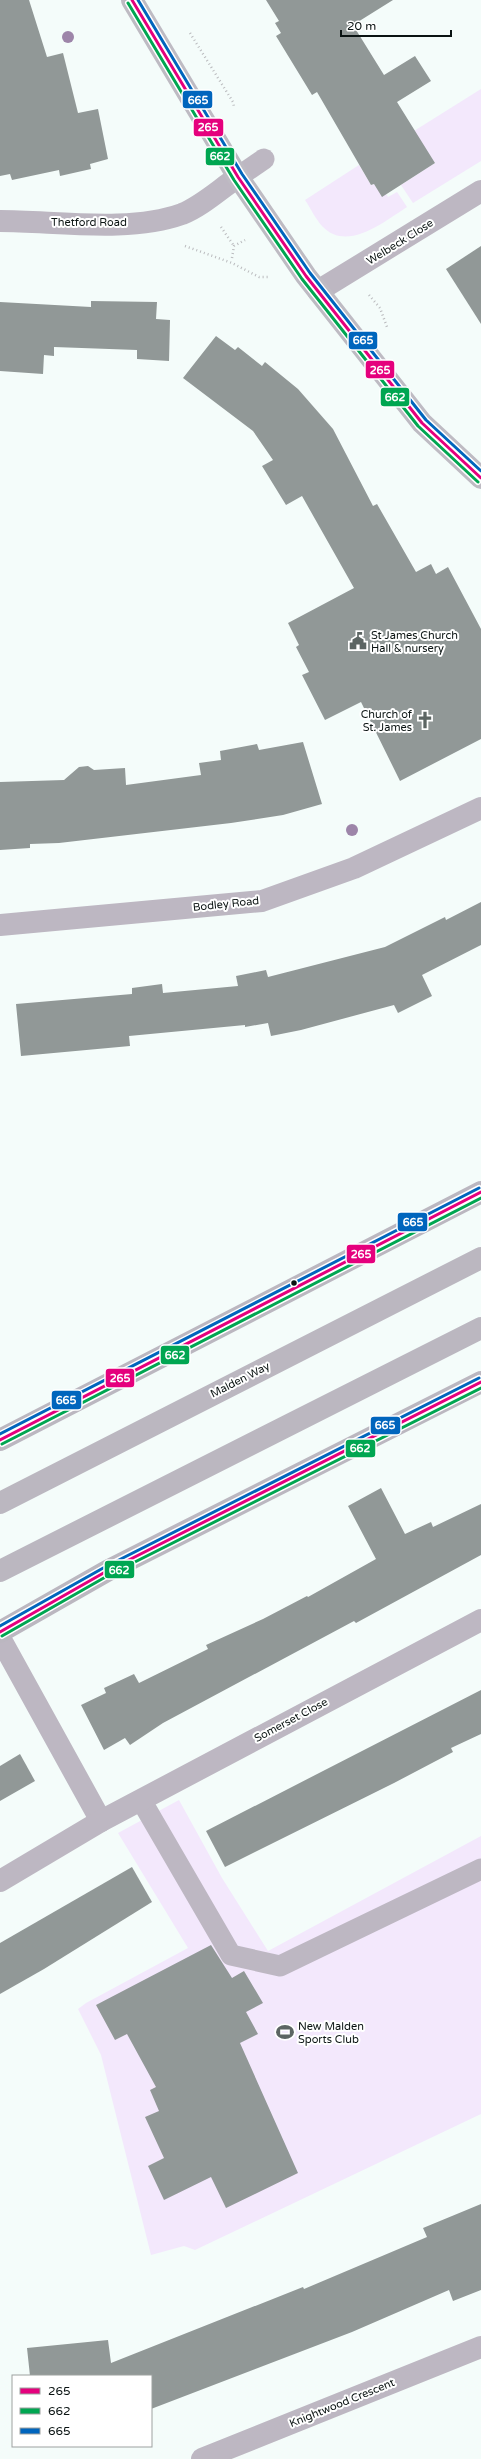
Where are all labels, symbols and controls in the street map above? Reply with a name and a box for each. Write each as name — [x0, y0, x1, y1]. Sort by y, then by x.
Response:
scale bar — [341, 12, 451, 38]
text: 20 m — [347, 19, 376, 33]
line badge: 665 — [182, 90, 213, 109]
text: 665 — [188, 94, 208, 107]
line badge: 265 — [193, 118, 224, 137]
text: 265 — [198, 121, 218, 134]
line badge: 662 — [205, 147, 235, 166]
text: 662 — [210, 150, 230, 163]
street label: Thetford Road — [51, 216, 127, 229]
street label: Welbeck Close — [364, 216, 436, 268]
line badge: 665 — [348, 331, 378, 350]
text: 665 — [353, 334, 373, 347]
line badge: 265 — [365, 360, 395, 379]
text: 265 — [370, 364, 390, 377]
line badge: 662 — [380, 387, 410, 407]
text: 662 — [385, 391, 405, 404]
place label: St James Church Hall & nursery — [371, 629, 458, 655]
public building icon: St James Church Hall & nursery — [348, 631, 368, 651]
place label: Church of St. James — [361, 708, 413, 734]
church icon: Church of St. James — [415, 710, 435, 730]
street label: Bodley Road — [192, 894, 260, 914]
line badge: 665 — [397, 1212, 428, 1232]
text: 665 — [403, 1216, 423, 1229]
line badge: 265 — [346, 1244, 376, 1264]
text: 265 — [351, 1248, 371, 1261]
unlabelled marker — [289, 1278, 299, 1288]
line badge: 662 — [160, 1345, 190, 1365]
text: 662 — [165, 1349, 185, 1362]
street label: Malden Way — [208, 1359, 272, 1401]
line badge: 265 — [105, 1368, 135, 1388]
text: 265 — [110, 1372, 130, 1385]
line badge: 665 — [51, 1390, 82, 1410]
text: 665 — [56, 1394, 76, 1407]
line badge: 665 — [370, 1416, 401, 1435]
text: 665 — [375, 1419, 395, 1432]
line badge: 662 — [345, 1439, 376, 1458]
text: 662 — [350, 1442, 370, 1455]
line badge: 662 — [104, 1560, 135, 1579]
text: 662 — [109, 1564, 129, 1577]
street label: Somerset Close — [252, 1695, 330, 1745]
place label: New Malden Sports Club — [298, 2020, 364, 2046]
sports icon: New Malden Sports Club — [275, 2022, 295, 2042]
legend — [12, 2375, 152, 2447]
street label: Knightwood Crescent — [288, 2376, 396, 2430]
text: 265 — [48, 2384, 71, 2398]
text: 662 — [48, 2404, 71, 2418]
text: 665 — [48, 2424, 71, 2438]

